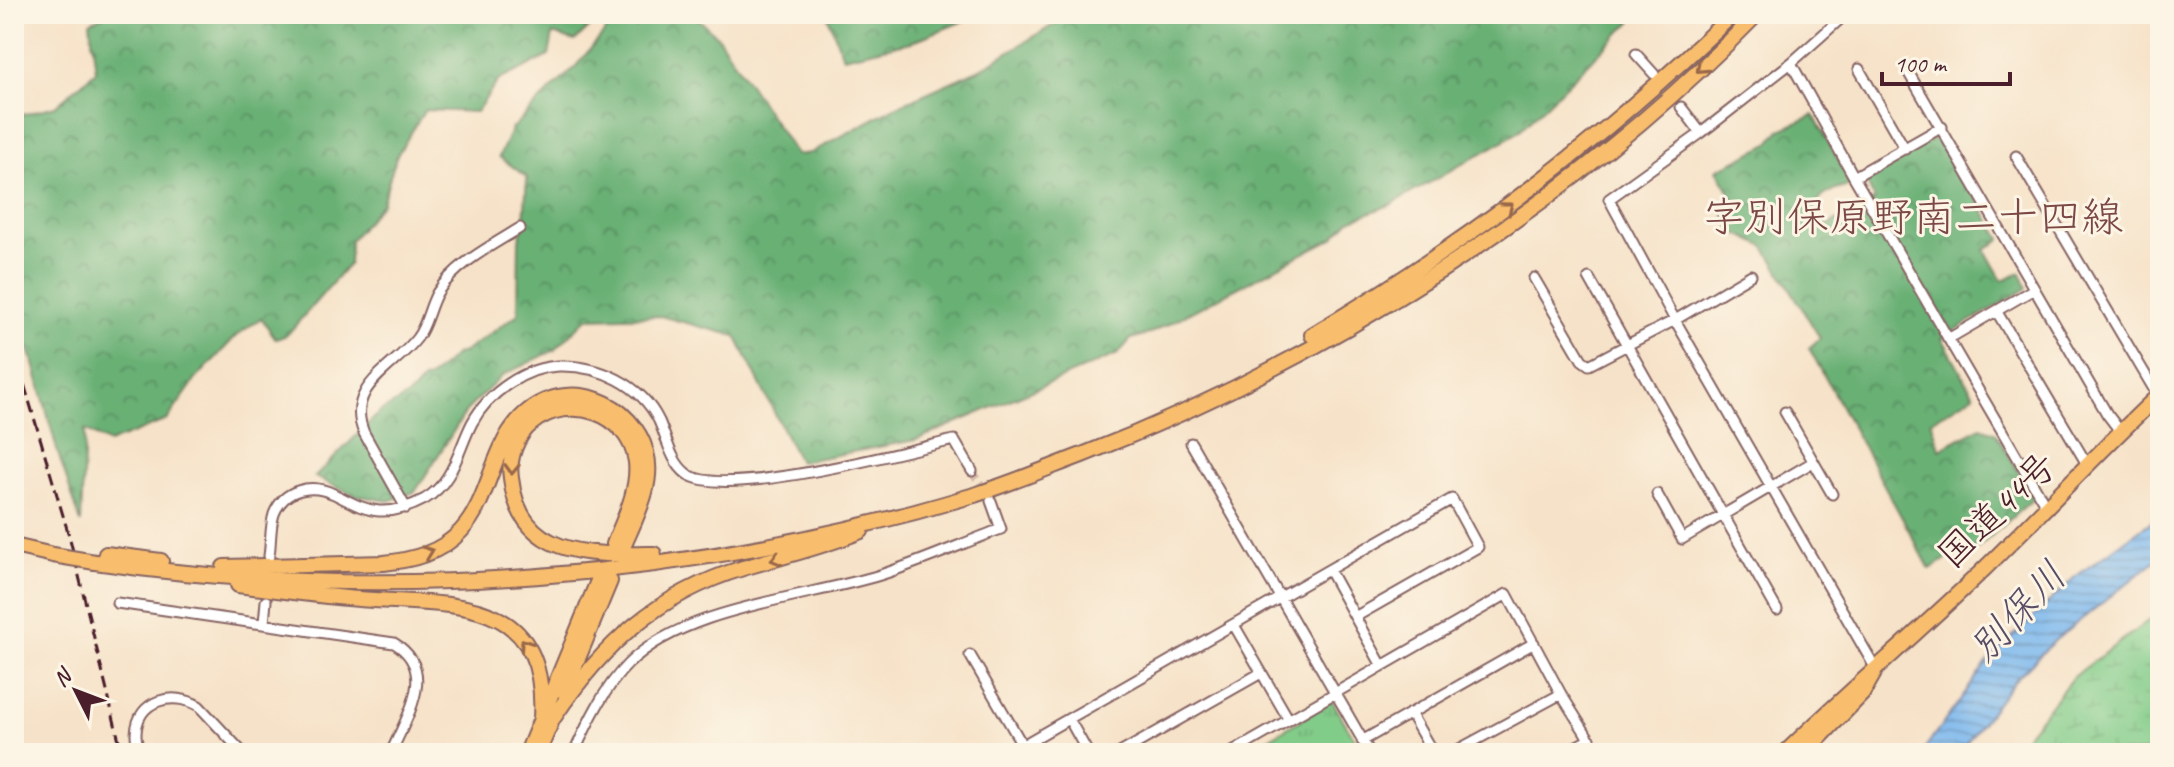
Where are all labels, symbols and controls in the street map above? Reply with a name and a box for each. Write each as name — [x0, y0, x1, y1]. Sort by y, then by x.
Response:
scale bar — [1882, 36, 2010, 86]
text: 100 m — [1894, 49, 1948, 79]
one-way arrow — [1696, 59, 1710, 73]
district label: 字別保原野南二十四線 — [1703, 191, 2123, 244]
one-way arrow — [1499, 203, 1514, 217]
street label: 国道44号 — [1927, 442, 2067, 578]
one-way arrow — [503, 464, 520, 476]
one-way arrow — [420, 545, 434, 562]
one-way arrow — [769, 549, 783, 566]
water label: 別保川 — [1959, 551, 2077, 673]
one-way arrow — [520, 639, 535, 653]
north arrow — [36, 651, 116, 731]
text: N — [47, 661, 79, 693]

